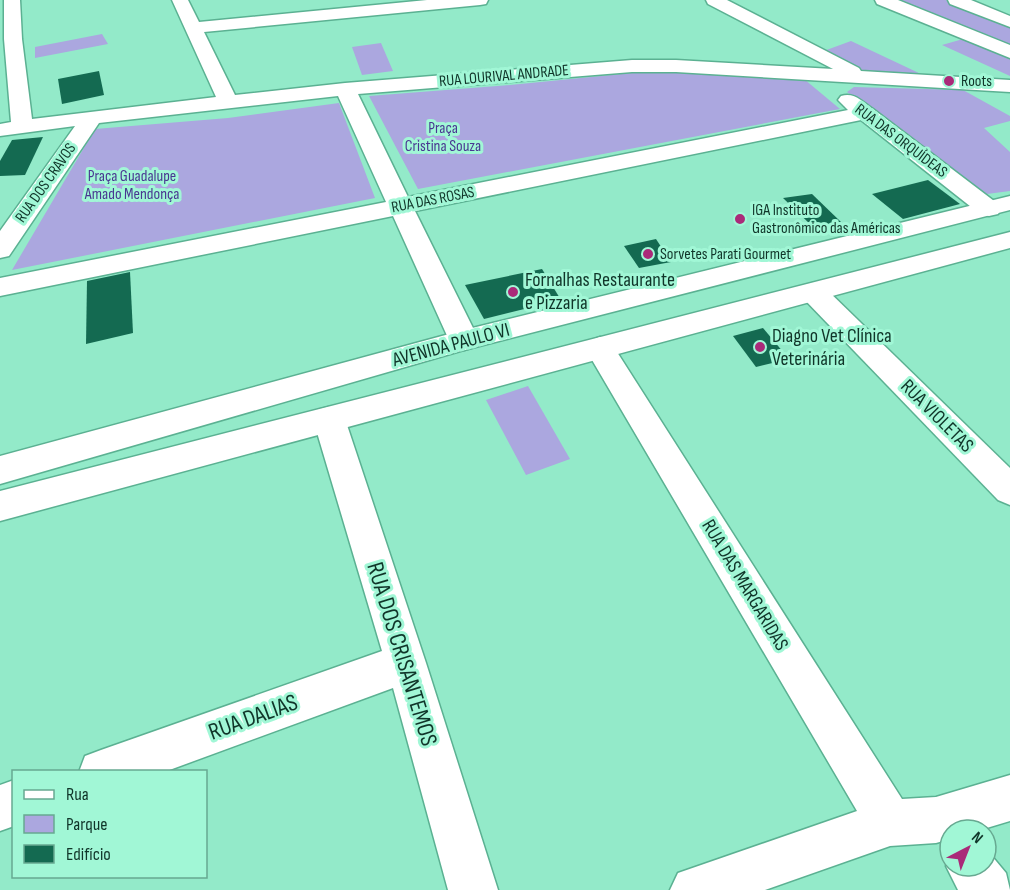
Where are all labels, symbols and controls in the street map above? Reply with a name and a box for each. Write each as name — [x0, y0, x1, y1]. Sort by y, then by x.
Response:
street label: RUA LOURIVAL ANDRADE — [438, 61, 570, 91]
place label: Roots — [961, 72, 992, 91]
marker: Roots — [942, 74, 956, 88]
street label: RUA DAS ORQUÍDEAS — [851, 100, 951, 182]
park label: Praça Cristina Souza — [405, 119, 481, 156]
street label: RUA DOS CRAVOS — [12, 139, 80, 226]
park label: Praça Guadalupe Amado Mendonça — [84, 167, 179, 204]
street label: RUA DAS ROSAS — [390, 183, 476, 217]
place label: IGA Instituto Gastronômico das Américas — [752, 201, 901, 238]
marker: IGA Instituto Gastronômico das Américas — [733, 212, 747, 226]
place label: Sorvetes Parati Gourmet — [660, 245, 791, 264]
marker: Sorvetes Parati Gourmet — [641, 247, 655, 261]
place label: Fornalhas Restaurante e Pizzaria — [525, 268, 675, 315]
marker: Fornalhas Restaurante e Pizzaria — [506, 285, 520, 299]
street label: AVENIDA PAULO VI — [389, 318, 512, 372]
place label: Diagno Vet Clínica Veterinária — [772, 324, 892, 371]
marker: Diagno Vet Clínica Veterinária — [753, 340, 767, 354]
street label: RUA VIOLETAS — [895, 374, 979, 458]
street label: RUA DAS MARGARIDAS — [696, 515, 794, 655]
street label: RUA DOS CRISANTEMOS — [360, 559, 444, 749]
street label: RUA DALIAS — [204, 688, 302, 746]
legend — [12, 770, 207, 878]
text: Rua — [66, 784, 89, 805]
text: Parque — [66, 814, 107, 835]
north arrow — [938, 818, 998, 878]
text: N — [968, 828, 987, 848]
text: Edifício — [66, 844, 111, 865]

